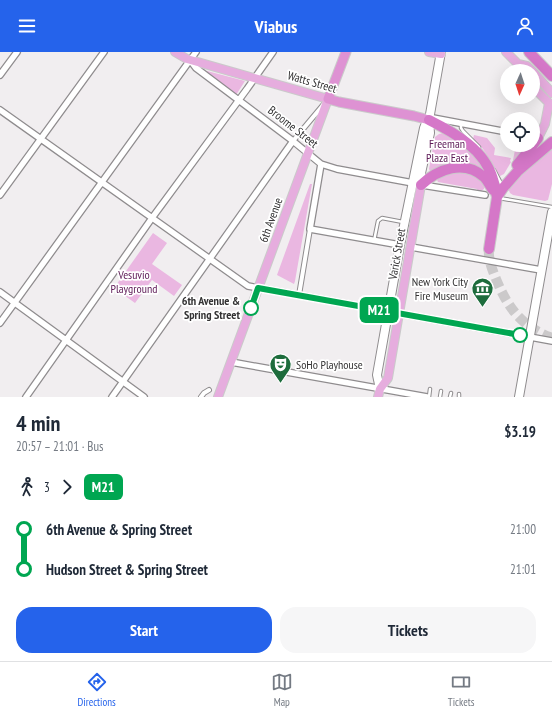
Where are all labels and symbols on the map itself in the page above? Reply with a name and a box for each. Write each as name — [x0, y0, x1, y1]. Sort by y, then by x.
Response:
north arrow — [500, 64, 540, 104]
street label: Watts Street — [286, 67, 339, 96]
street label: Broome Street — [265, 102, 322, 151]
park label: Freeman Plaza East — [426, 136, 469, 165]
street label: 6th Avenue — [256, 195, 286, 244]
street label: Varick Street — [384, 226, 409, 282]
park label: Vesuvio Playground — [111, 267, 157, 296]
place label: New York City Fire Museum — [412, 274, 468, 303]
museum icon: New York City Fire Museum — [470, 276, 496, 309]
place label: 6th Avenue & Spring Street — [182, 293, 240, 322]
line badge: M21 — [356, 297, 402, 323]
marker: 6th Avenue & Spring Street — [243, 300, 259, 316]
unlabelled marker — [512, 327, 528, 343]
theatre icon: SoHo Playhouse — [267, 352, 293, 385]
place label: SoHo Playhouse — [296, 357, 363, 372]

